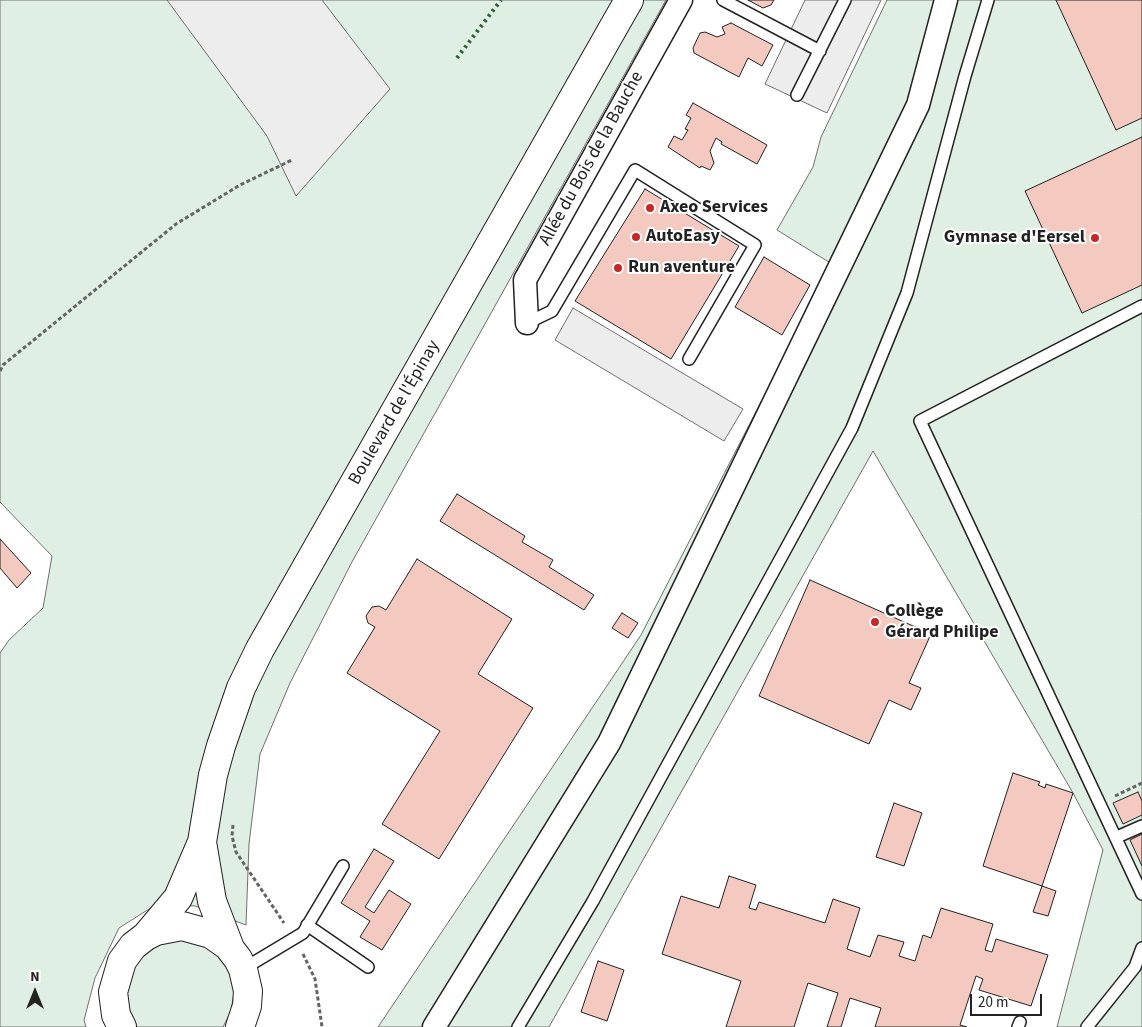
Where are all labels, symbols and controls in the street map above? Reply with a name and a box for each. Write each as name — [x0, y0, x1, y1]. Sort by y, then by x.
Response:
street label: Allée du Bois de la Bauche — [535, 68, 649, 250]
place label: Axeo Services — [660, 197, 768, 219]
marker: Axeo Services — [644, 202, 656, 214]
place label: AutoEasy — [646, 226, 720, 248]
place label: Gymnase d'Eersel — [944, 227, 1085, 249]
marker: AutoEasy — [630, 231, 642, 243]
marker: Gymnase d'Eersel — [1089, 232, 1101, 244]
place label: Run aventure — [628, 257, 735, 279]
marker: Run aventure — [612, 262, 624, 274]
street label: Boulevard de l'Épinay — [345, 337, 445, 489]
place label: Collège Gérard Philipe — [885, 601, 999, 644]
marker: Collège Gérard Philipe — [869, 616, 881, 628]
north arrow — [10, 967, 60, 1017]
text: N — [30, 967, 40, 987]
scale bar — [972, 984, 1044, 1016]
text: 20 m — [978, 992, 1008, 1013]

